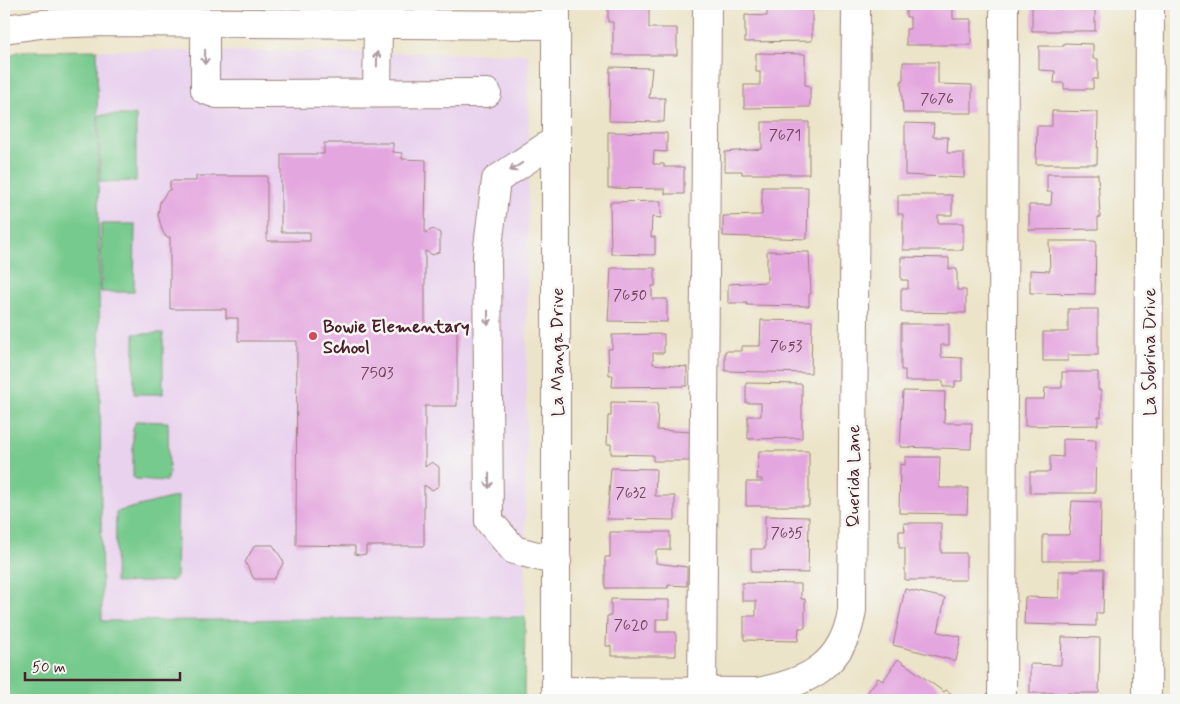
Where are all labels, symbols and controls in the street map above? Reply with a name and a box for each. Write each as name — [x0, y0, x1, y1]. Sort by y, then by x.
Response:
one-way arrow — [200, 48, 210, 64]
one-way arrow — [372, 51, 382, 68]
house number: 7676 — [920, 90, 954, 110]
house number: 7671 — [769, 126, 801, 146]
one-way arrow — [509, 162, 523, 172]
house number: 7650 — [613, 286, 647, 306]
street label: La Manga Drive — [546, 288, 570, 416]
street label: La Sobrina Drive — [1138, 288, 1162, 416]
one-way arrow — [483, 310, 493, 326]
place label: Bowie Elementary School — [323, 315, 469, 360]
marker: Bowie Elementary School — [307, 330, 319, 342]
house number: 7653 — [770, 337, 802, 357]
house number: 7503 — [361, 364, 394, 384]
street label: Querida Lane — [842, 424, 866, 528]
one-way arrow — [484, 472, 494, 489]
house number: 7632 — [616, 484, 646, 504]
house number: 7635 — [771, 524, 803, 544]
house number: 7620 — [614, 616, 648, 636]
scale bar — [25, 649, 180, 681]
text: 50 m — [32, 658, 66, 678]

